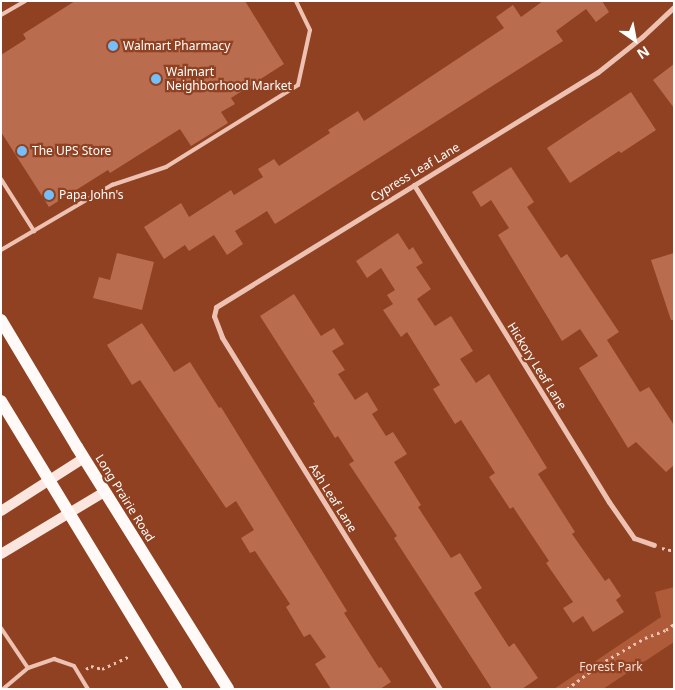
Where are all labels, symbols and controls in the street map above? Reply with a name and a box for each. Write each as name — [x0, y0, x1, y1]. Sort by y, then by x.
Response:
north arrow — [610, 15, 660, 65]
place label: Walmart Pharmacy — [123, 39, 230, 53]
marker: Walmart Pharmacy — [107, 40, 119, 52]
text: N — [633, 42, 653, 64]
place label: Walmart Neighborhood Market — [166, 65, 292, 93]
marker: Walmart Neighborhood Market — [150, 73, 162, 85]
street label: Cypress Leaf Lane — [368, 140, 462, 204]
place label: The UPS Store — [32, 144, 111, 158]
marker: The UPS Store — [16, 145, 28, 157]
place label: Papa John's — [59, 188, 124, 202]
marker: Papa John's — [43, 189, 55, 201]
street label: Hickory Leaf Lane — [504, 320, 570, 412]
street label: Long Prairie Road — [92, 452, 158, 544]
street label: Ash Leaf Lane — [306, 461, 360, 535]
park label: Forest Park — [579, 660, 643, 674]

